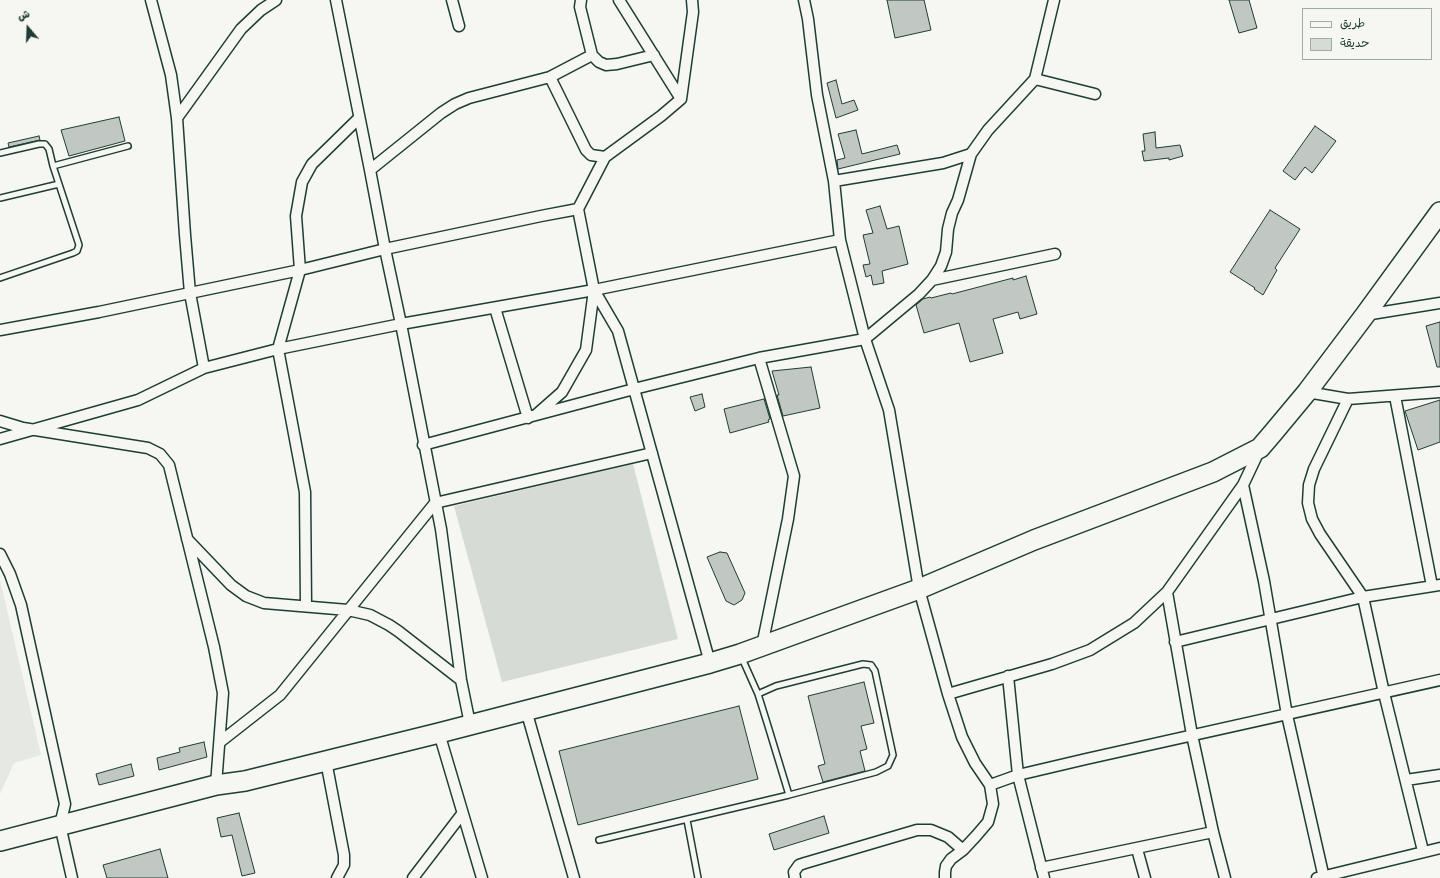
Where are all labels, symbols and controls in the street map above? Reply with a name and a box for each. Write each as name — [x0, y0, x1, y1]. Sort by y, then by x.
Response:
text: ش — [16, 7, 32, 26]
north arrow — [8, 8, 48, 48]
legend — [1302, 8, 1432, 60]
text: طريق — [1340, 16, 1365, 33]
text: حديقة — [1340, 36, 1369, 53]

